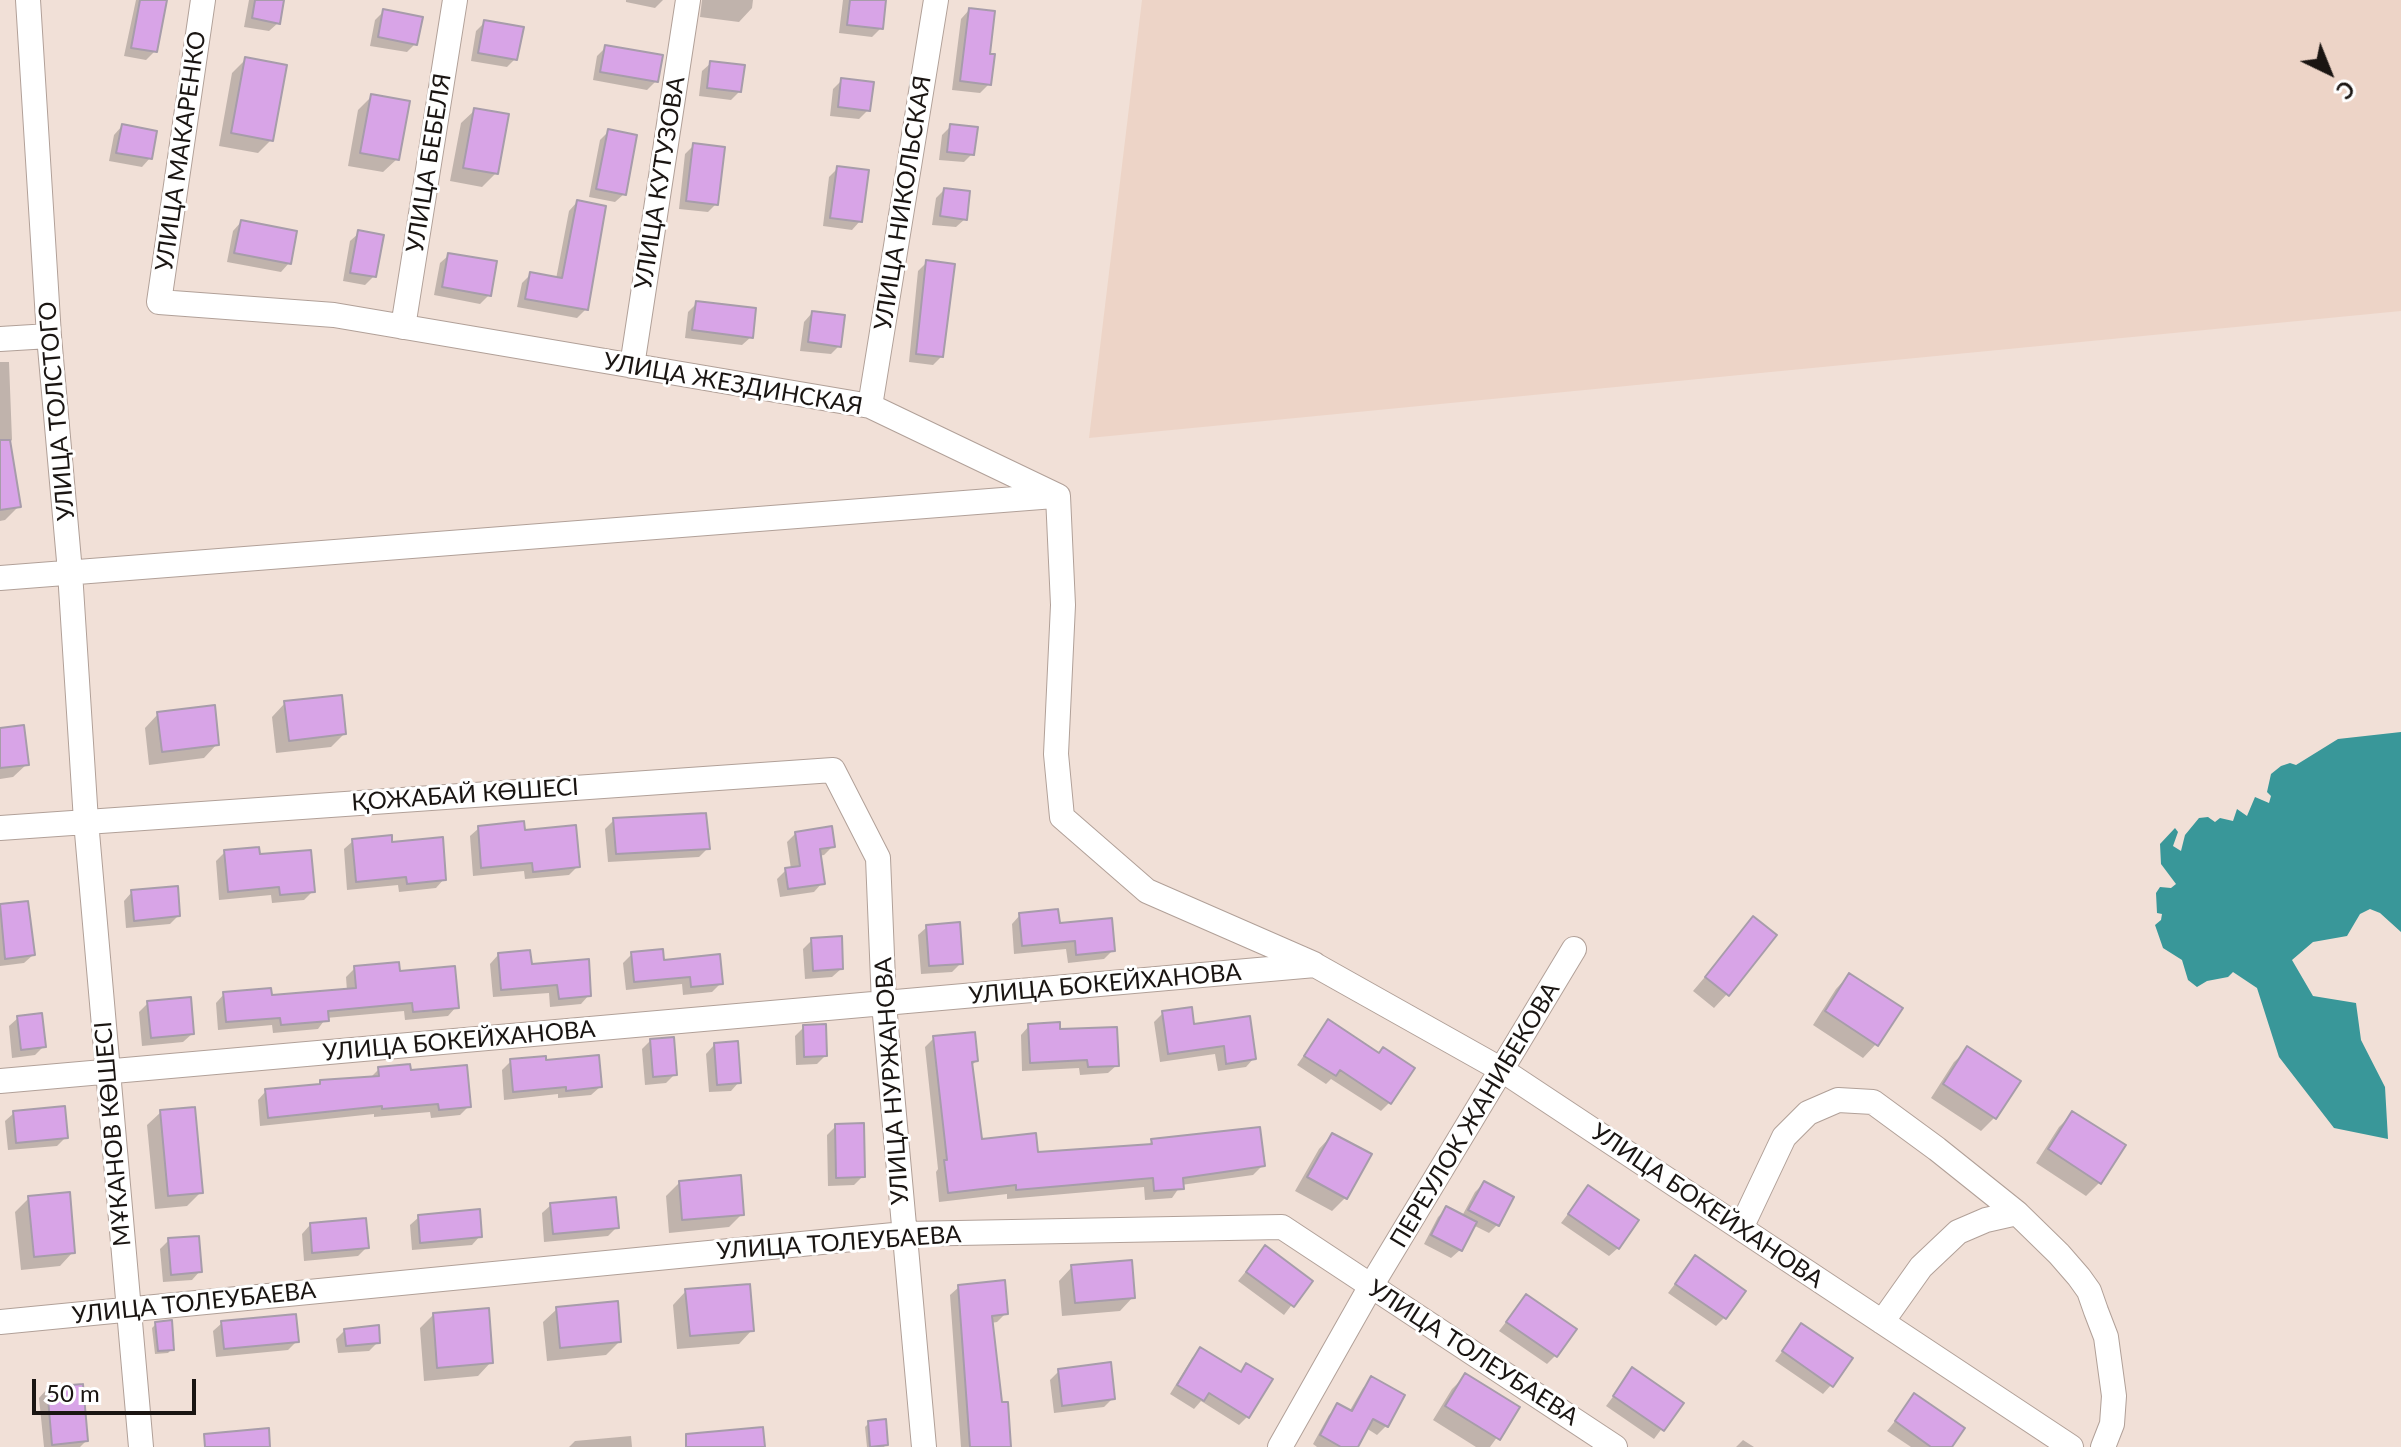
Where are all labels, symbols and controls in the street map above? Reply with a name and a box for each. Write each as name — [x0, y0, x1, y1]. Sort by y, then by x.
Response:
street label: УЛИЦА МАКАРЕНКО — [150, 29, 212, 273]
north arrow — [2289, 32, 2369, 112]
street label: УЛИЦА БЕБЕЛЯ — [401, 71, 457, 255]
street label: УЛИЦА НИКОЛЬСКАЯ — [869, 74, 937, 332]
street label: УЛИЦА КУТУЗОВА — [629, 75, 691, 291]
text: С — [2331, 75, 2360, 105]
street label: УЛИЦА ТОЛСТОГО — [33, 300, 81, 522]
street label: УЛИЦА ЖЕЗДИНСКАЯ — [601, 347, 865, 421]
street label: ҚОЖАБАЙ КӨШЕСІ — [350, 773, 580, 817]
street label: УЛИЦА НУРЖАНОВА — [869, 956, 915, 1206]
street label: УЛИЦА БОКЕЙХАНОВА — [967, 958, 1243, 1010]
street label: ПЕРЕУЛОК ЖАНИБЕКОВА — [1384, 977, 1566, 1253]
street label: УЛИЦА БОКЕЙХАНОВА — [321, 1015, 597, 1067]
street label: МҰКАНОВ КӨШЕСІ — [89, 1020, 137, 1248]
street label: УЛИЦА БОКЕЙХАНОВА — [1586, 1118, 1828, 1294]
street label: УЛИЦА ТОЛЕУБАЕВА — [716, 1220, 962, 1266]
street label: УЛИЦА ТОЛЕУБАЕВА — [1362, 1274, 1584, 1432]
street label: УЛИЦА ТОЛЕУБАЕВА — [71, 1276, 317, 1330]
scale bar — [36, 1363, 200, 1413]
text: 50 m — [46, 1378, 100, 1407]

